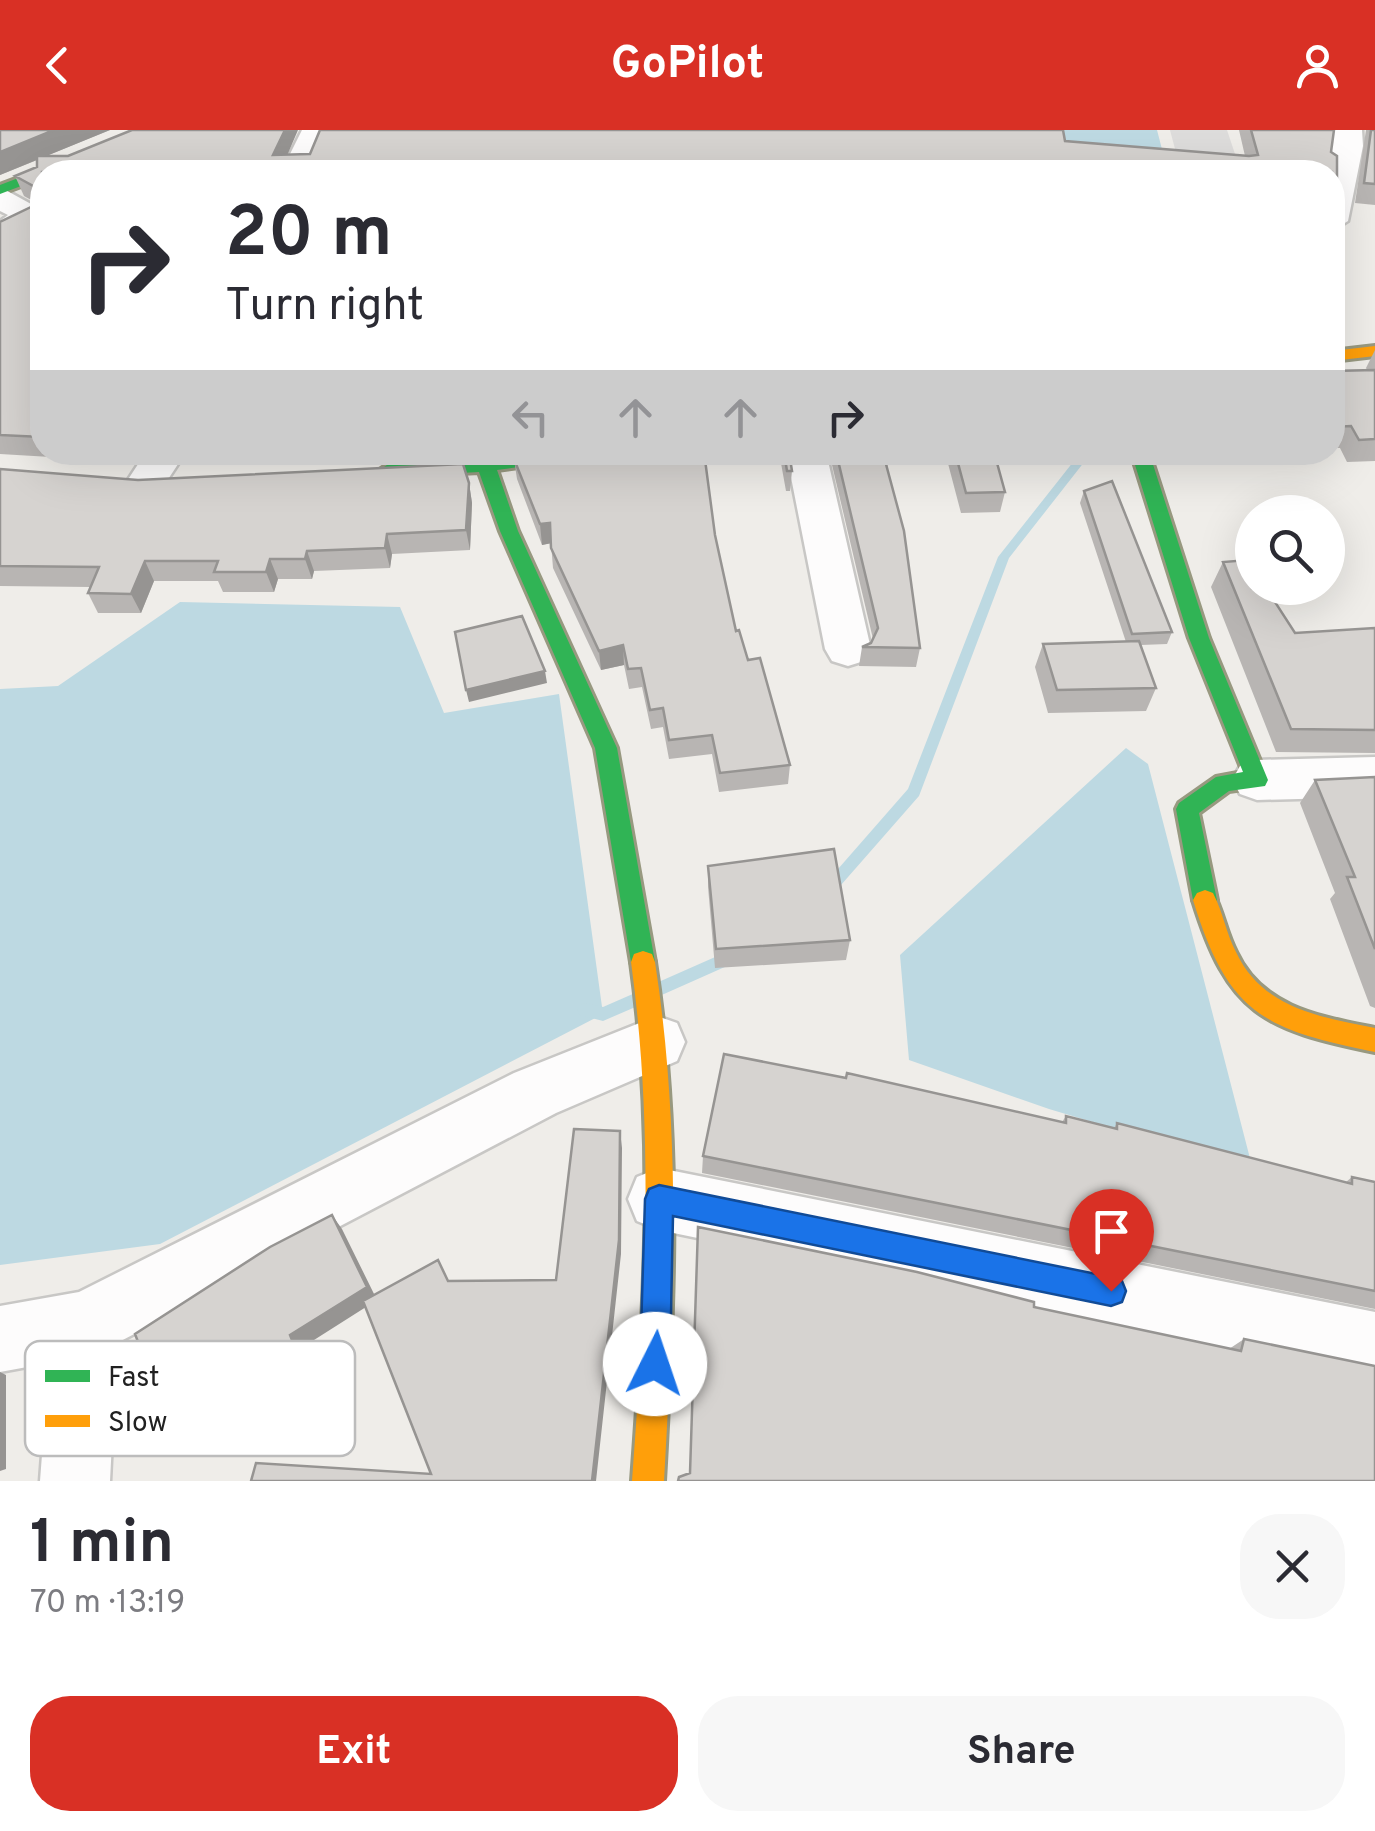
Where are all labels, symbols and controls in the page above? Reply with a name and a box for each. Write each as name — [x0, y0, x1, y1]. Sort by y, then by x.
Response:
text: GoPilot — [611, 37, 764, 94]
icon: back — [30, 38, 85, 93]
icon: person — [1290, 38, 1345, 93]
text: 20 m — [225, 192, 393, 281]
icon: right — [60, 200, 190, 330]
text: Turn right — [225, 279, 424, 336]
icon: left — [503, 390, 558, 445]
icon: ahead — [608, 390, 663, 445]
icon: ahead — [713, 390, 768, 445]
icon: right — [818, 390, 873, 445]
map controls — [1235, 495, 1345, 605]
button: search — [1235, 495, 1345, 605]
pin — [1069, 1189, 1154, 1292]
icon: arrive — [1084, 1204, 1139, 1259]
position arrow — [603, 1312, 707, 1416]
legend — [25, 1341, 355, 1456]
text: Fast — [108, 1361, 160, 1397]
text: Slow — [108, 1406, 167, 1442]
text: 1 min — [30, 1508, 174, 1584]
button: close — [1240, 1514, 1345, 1619]
text: 70 m · 13:19 — [30, 1584, 185, 1624]
button: Exit — [30, 1696, 678, 1811]
button: Share — [698, 1696, 1345, 1811]

